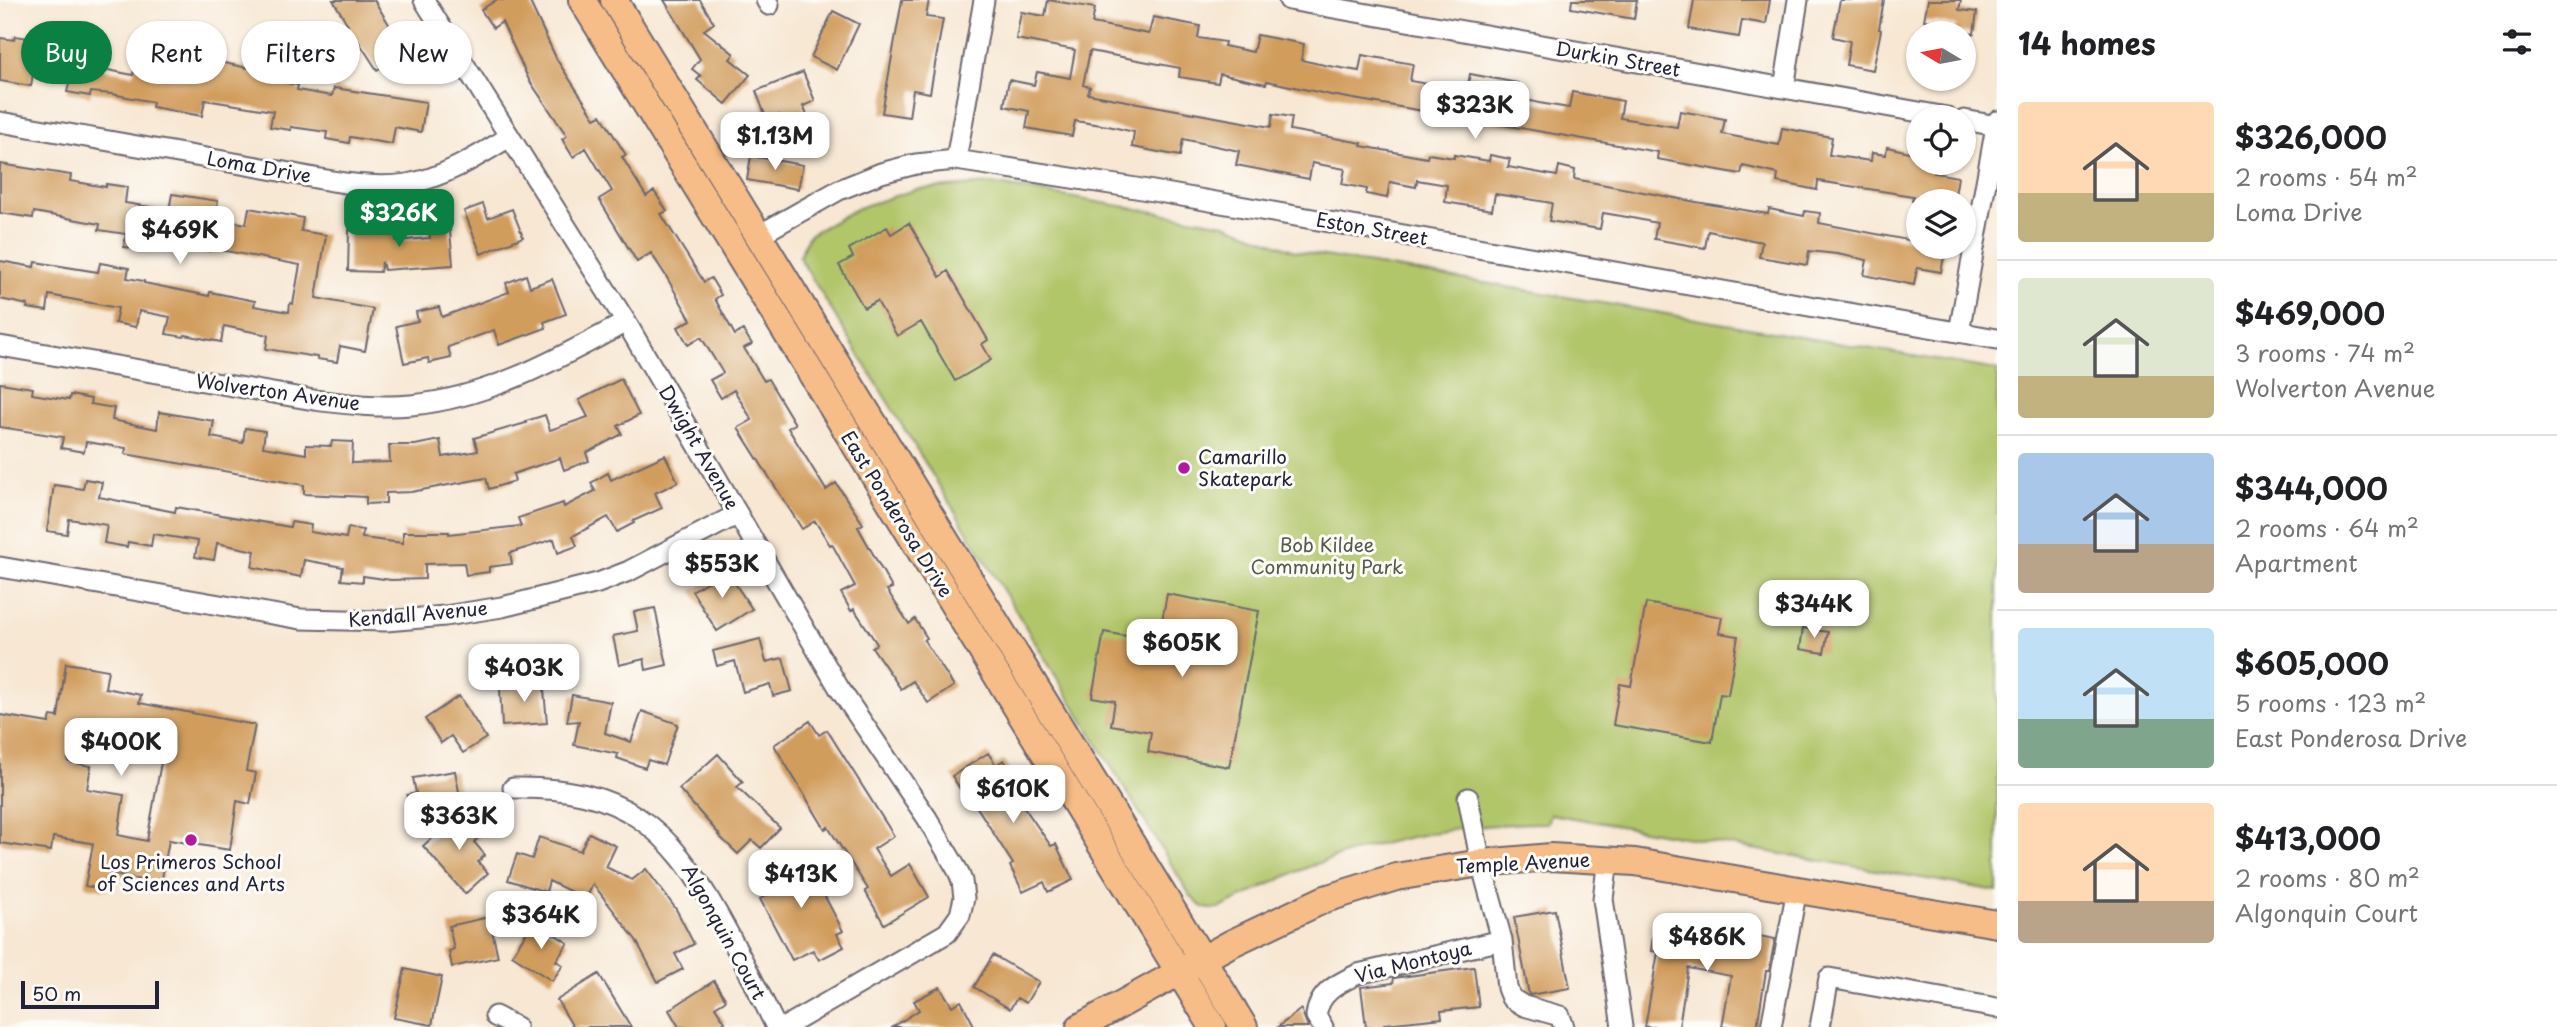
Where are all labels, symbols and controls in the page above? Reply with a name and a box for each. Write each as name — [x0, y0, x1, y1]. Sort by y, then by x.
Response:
text: 14 homes — [2018, 20, 2156, 65]
chip: Buy — [21, 21, 112, 84]
chip: Rent — [126, 21, 227, 84]
chip: Filters — [241, 21, 360, 84]
chip: New — [374, 21, 472, 84]
north arrow — [1906, 21, 1976, 91]
map controls — [1906, 21, 1976, 259]
icon: filters — [2498, 23, 2536, 61]
street label: Durkin Street — [1554, 33, 1683, 83]
pin: $323K — [1426, 82, 1524, 141]
text: $323K — [1436, 86, 1514, 121]
button: locate — [1906, 105, 1976, 175]
pin: $1.13M — [718, 113, 832, 172]
text: $326,000 — [2235, 114, 2387, 159]
text: $1.13M — [736, 117, 814, 152]
icon: home — [2074, 130, 2158, 214]
street label: Loma Drive — [205, 143, 313, 189]
text: 2 rooms · 54 m² — [2235, 159, 2418, 194]
button: layers — [1906, 189, 1976, 259]
pin: $326K — [350, 190, 448, 249]
text: $326K — [360, 194, 438, 229]
text: Loma Drive — [2235, 194, 2363, 229]
street label: Eston Street — [1314, 204, 1430, 252]
pin: $469K — [131, 206, 229, 266]
text: $469K — [141, 211, 219, 246]
text: $469,000 — [2235, 290, 2385, 335]
icon: home — [2074, 306, 2158, 390]
text: 3 rooms · 74 m² — [2235, 335, 2415, 370]
street label: Wolverton Avenue — [194, 366, 362, 416]
text: Wolverton Avenue — [2235, 370, 2435, 405]
street label: Dwight Avenue — [653, 379, 747, 514]
street label: East Ponderosa Drive — [835, 425, 961, 602]
place label: Camarillo Skatepark — [1198, 442, 1293, 492]
marker: Camarillo Skatepark — [1176, 460, 1192, 476]
text: $344,000 — [2235, 465, 2388, 510]
icon: home — [2074, 481, 2158, 565]
text: 2 rooms · 64 m² — [2235, 510, 2419, 545]
park label: Bob Kildee Community Park — [1250, 530, 1404, 580]
pin: $553K — [673, 540, 771, 600]
text: $553K — [685, 545, 759, 580]
text: Apartment — [2235, 545, 2358, 580]
pin: $344K — [1765, 580, 1863, 640]
text: $344K — [1775, 585, 1853, 620]
street label: Kendall Avenue — [347, 593, 489, 633]
pin: $605K — [1133, 620, 1231, 679]
text: $605K — [1143, 624, 1221, 659]
text: $605,000 — [2235, 640, 2389, 685]
pin: $403K — [475, 644, 573, 704]
text: $403K — [484, 649, 564, 684]
icon: home — [2074, 656, 2158, 740]
text: 5 rooms · 123 m² — [2235, 685, 2426, 720]
pin: $400K — [72, 718, 170, 778]
text: East Ponderosa Drive — [2235, 720, 2467, 755]
text: $400K — [80, 723, 162, 758]
pin: $610K — [964, 766, 1062, 825]
text: $610K — [976, 770, 1050, 805]
pin: $363K — [410, 792, 508, 852]
text: $363K — [420, 797, 498, 832]
text: $413,000 — [2235, 815, 2381, 860]
icon: home — [2074, 831, 2158, 915]
marker: Los Primeros School of Sciences and Arts — [183, 832, 199, 848]
street label: Temple Avenue — [1455, 845, 1591, 879]
place label: Los Primeros School of Sciences and Arts — [97, 847, 285, 897]
pin: $413K — [752, 850, 850, 910]
text: $413K — [764, 855, 838, 890]
street label: Algonquin Court — [676, 859, 774, 1005]
text: 2 rooms · 80 m² — [2235, 860, 2420, 895]
pin: $364K — [492, 892, 590, 951]
text: Algonquin Court — [2235, 895, 2418, 930]
text: $364K — [502, 896, 580, 931]
pin: $486K — [1658, 914, 1756, 973]
text: $486K — [1668, 918, 1746, 953]
street label: Via Montoya — [1352, 933, 1474, 989]
scale bar — [21, 978, 159, 1010]
text: 50 m — [32, 979, 81, 1007]

